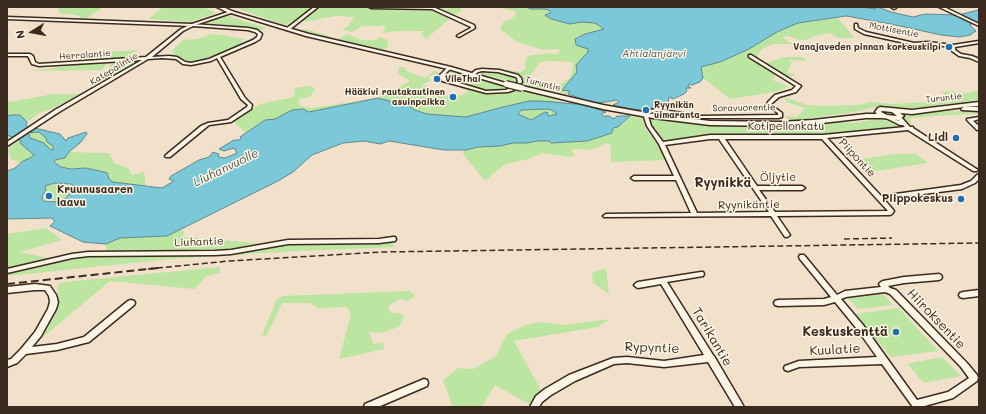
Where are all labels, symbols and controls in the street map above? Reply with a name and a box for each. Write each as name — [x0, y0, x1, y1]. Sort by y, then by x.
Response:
north arrow — [12, 12, 52, 52]
street label: Mottisentie — [868, 20, 920, 40]
text: N — [12, 29, 28, 40]
place label: Vanajaveden pinnan korkeuskilpi — [793, 42, 941, 52]
marker: Vanajaveden pinnan korkeuskilpi — [944, 42, 954, 52]
street label: Herralantie — [59, 48, 111, 62]
water label: Ahtialanjärvi — [622, 48, 686, 60]
street label: Katepalintie — [88, 50, 140, 88]
marker: VileThai — [432, 74, 442, 84]
place label: VileThai — [445, 74, 481, 84]
street label: Turuntie — [524, 74, 562, 94]
place label: Hääkivi rautakautinen asuinpaikka — [344, 87, 445, 108]
street label: Turuntie — [925, 91, 963, 105]
marker: Hääkivi rautakautinen asuinpaikka — [448, 92, 458, 102]
place label: Ryynikän uimaranta — [654, 100, 700, 121]
street label: Soravuorentie — [712, 102, 776, 114]
marker: Ryynikän uimaranta — [641, 105, 651, 115]
street label: Kotipellonkatu — [748, 120, 824, 134]
place label: Lidl — [928, 131, 948, 145]
marker: Lidl — [951, 133, 961, 143]
street label: Piipontie — [836, 136, 878, 180]
water label: Liuhanvuolle — [191, 146, 261, 190]
street label: Öljytie — [760, 171, 796, 185]
district label: Ryynikkä — [695, 175, 751, 191]
place label: Kruunusaaren laavu — [57, 183, 133, 209]
marker: Kruunusaaren laavu — [44, 191, 54, 201]
place label: Piippokeskus — [882, 192, 953, 206]
marker: Piippokeskus — [956, 194, 966, 204]
street label: Ryynikäntie — [718, 198, 780, 212]
street label: Liuhantie — [174, 235, 224, 249]
street label: Hiiroksentie — [903, 286, 969, 352]
street label: Tarikantie — [688, 305, 736, 369]
place label: Keskuskenttä — [802, 324, 888, 340]
marker: Keskuskenttä — [891, 327, 901, 337]
street label: Rypyntie — [624, 339, 680, 357]
street label: Kuulatie — [809, 341, 861, 359]

